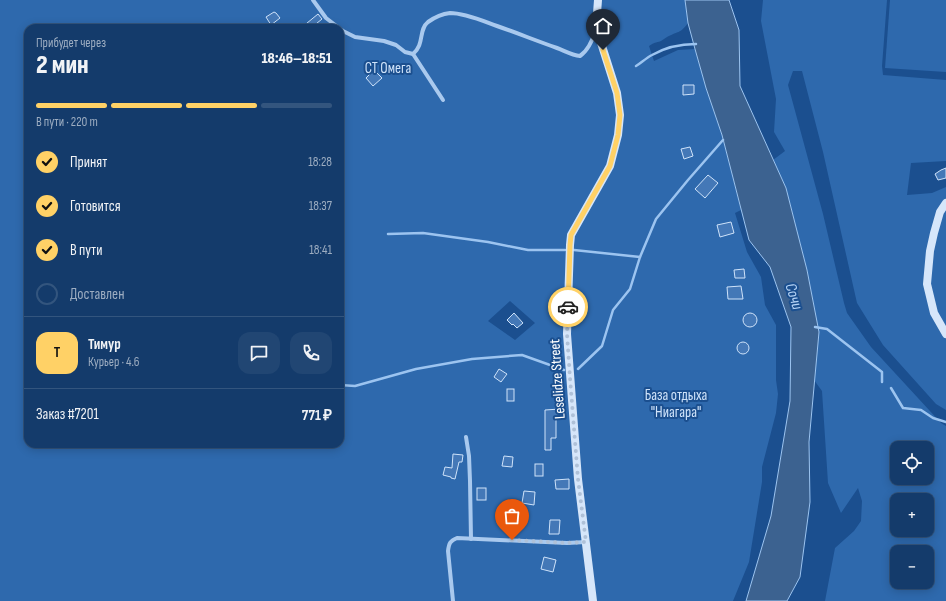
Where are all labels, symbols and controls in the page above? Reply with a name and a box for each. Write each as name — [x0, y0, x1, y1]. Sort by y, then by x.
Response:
pin — [586, 9, 620, 50]
icon: home — [592, 15, 614, 37]
text: Прибудет через — [36, 35, 106, 51]
text: 18:46–18:51 — [261, 49, 332, 68]
text: 2 мин — [36, 50, 89, 81]
park label: СТ Омега — [365, 59, 412, 78]
text: В пути · 220 m — [36, 114, 98, 130]
icon: check — [36, 151, 58, 173]
text: Принят — [70, 153, 107, 172]
text: 18:28 — [308, 154, 332, 170]
icon: check — [36, 195, 58, 217]
text: Готовится — [70, 197, 121, 216]
text: 18:37 — [309, 198, 332, 214]
icon: check — [36, 239, 58, 261]
text: В пути — [70, 241, 102, 260]
text: 18:41 — [309, 242, 332, 258]
water label: Сочи — [781, 281, 807, 312]
text: Доставлен — [70, 285, 124, 304]
courier — [548, 287, 588, 327]
icon: car — [557, 296, 579, 318]
button: chat — [238, 332, 280, 374]
button: phone — [290, 332, 332, 374]
text: Тимур — [88, 335, 121, 354]
street label: Leselidze Street — [545, 338, 570, 420]
text: Т — [54, 343, 60, 362]
text: Курьер · 4.6 — [88, 354, 139, 370]
park label: База отдыха "Ниагара" — [645, 386, 707, 422]
text: Заказ #7201 — [36, 405, 99, 424]
text: 771 ₽ — [302, 406, 332, 425]
map controls — [890, 441, 934, 589]
button: locate — [890, 441, 934, 485]
button: + — [890, 493, 934, 537]
pin — [495, 499, 529, 540]
icon: bag — [501, 505, 523, 527]
button: − — [890, 545, 934, 589]

